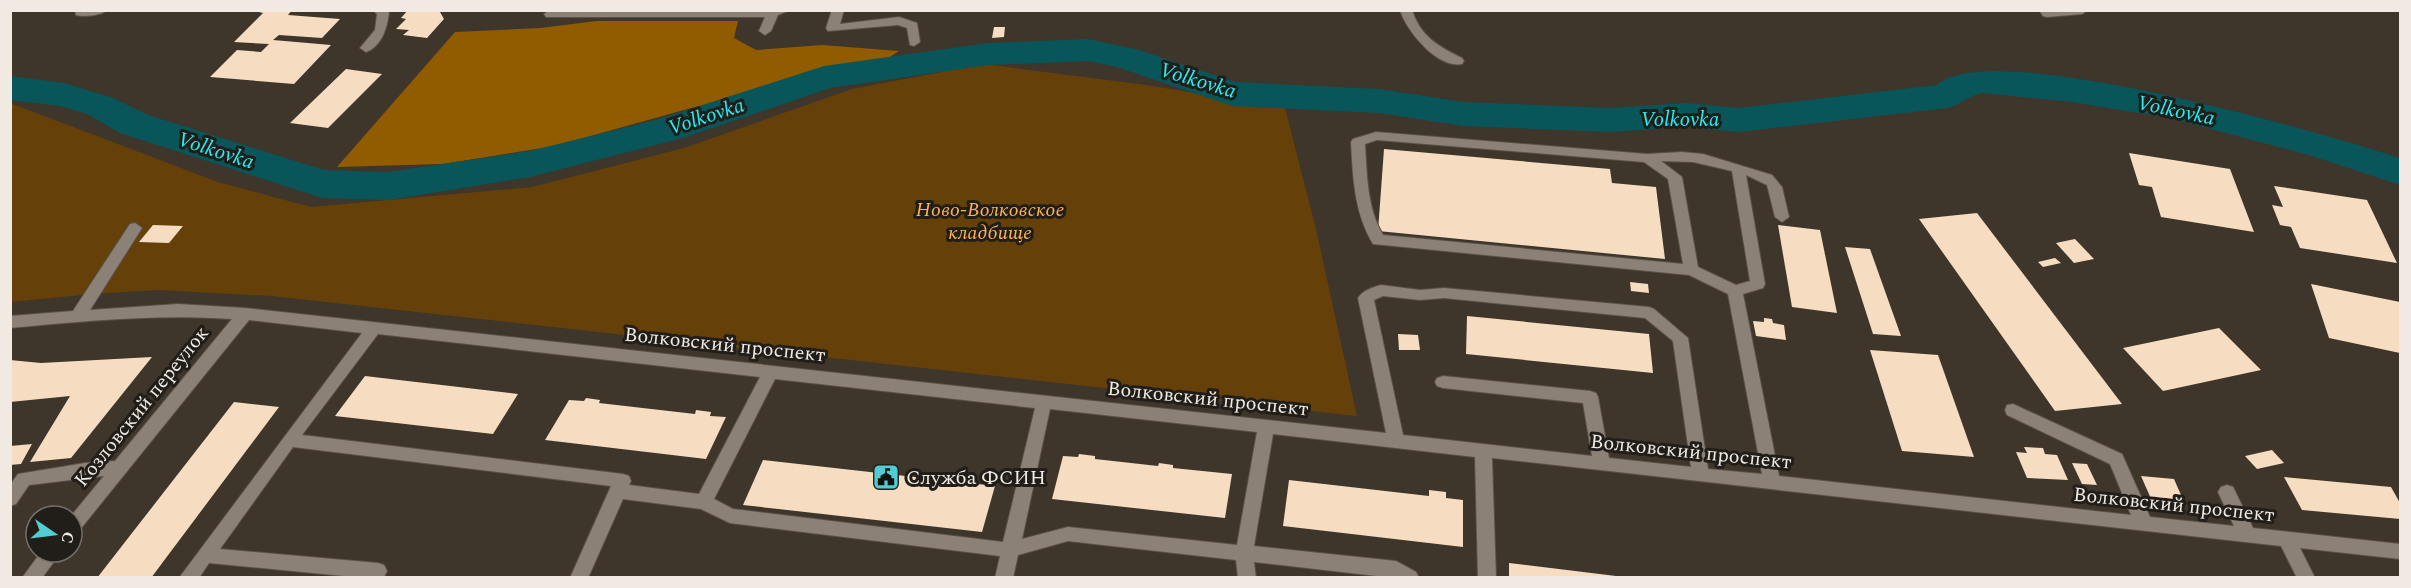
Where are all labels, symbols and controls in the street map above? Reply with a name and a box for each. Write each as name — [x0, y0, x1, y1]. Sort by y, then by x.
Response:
water label: Volkovka — [1155, 54, 1240, 108]
water label: Volkovka — [2134, 87, 2218, 135]
water label: Volkovka — [664, 89, 749, 144]
water label: Volkovka — [1641, 104, 1720, 136]
water label: Volkovka — [173, 124, 258, 178]
park label: Ново-Волковское кладбище — [916, 195, 1064, 248]
street label: Козловский переулок — [67, 320, 216, 494]
street label: Волковский проспект — [623, 320, 827, 370]
street label: Волковский проспект — [1106, 374, 1310, 424]
street label: Волковский проспект — [1589, 427, 1793, 477]
public building icon: Служба ФСИН — [871, 462, 901, 492]
place label: Служба ФСИН — [906, 463, 1046, 493]
street label: Волковский проспект — [2072, 480, 2276, 530]
north arrow — [24, 504, 84, 564]
text: С — [55, 529, 81, 546]

